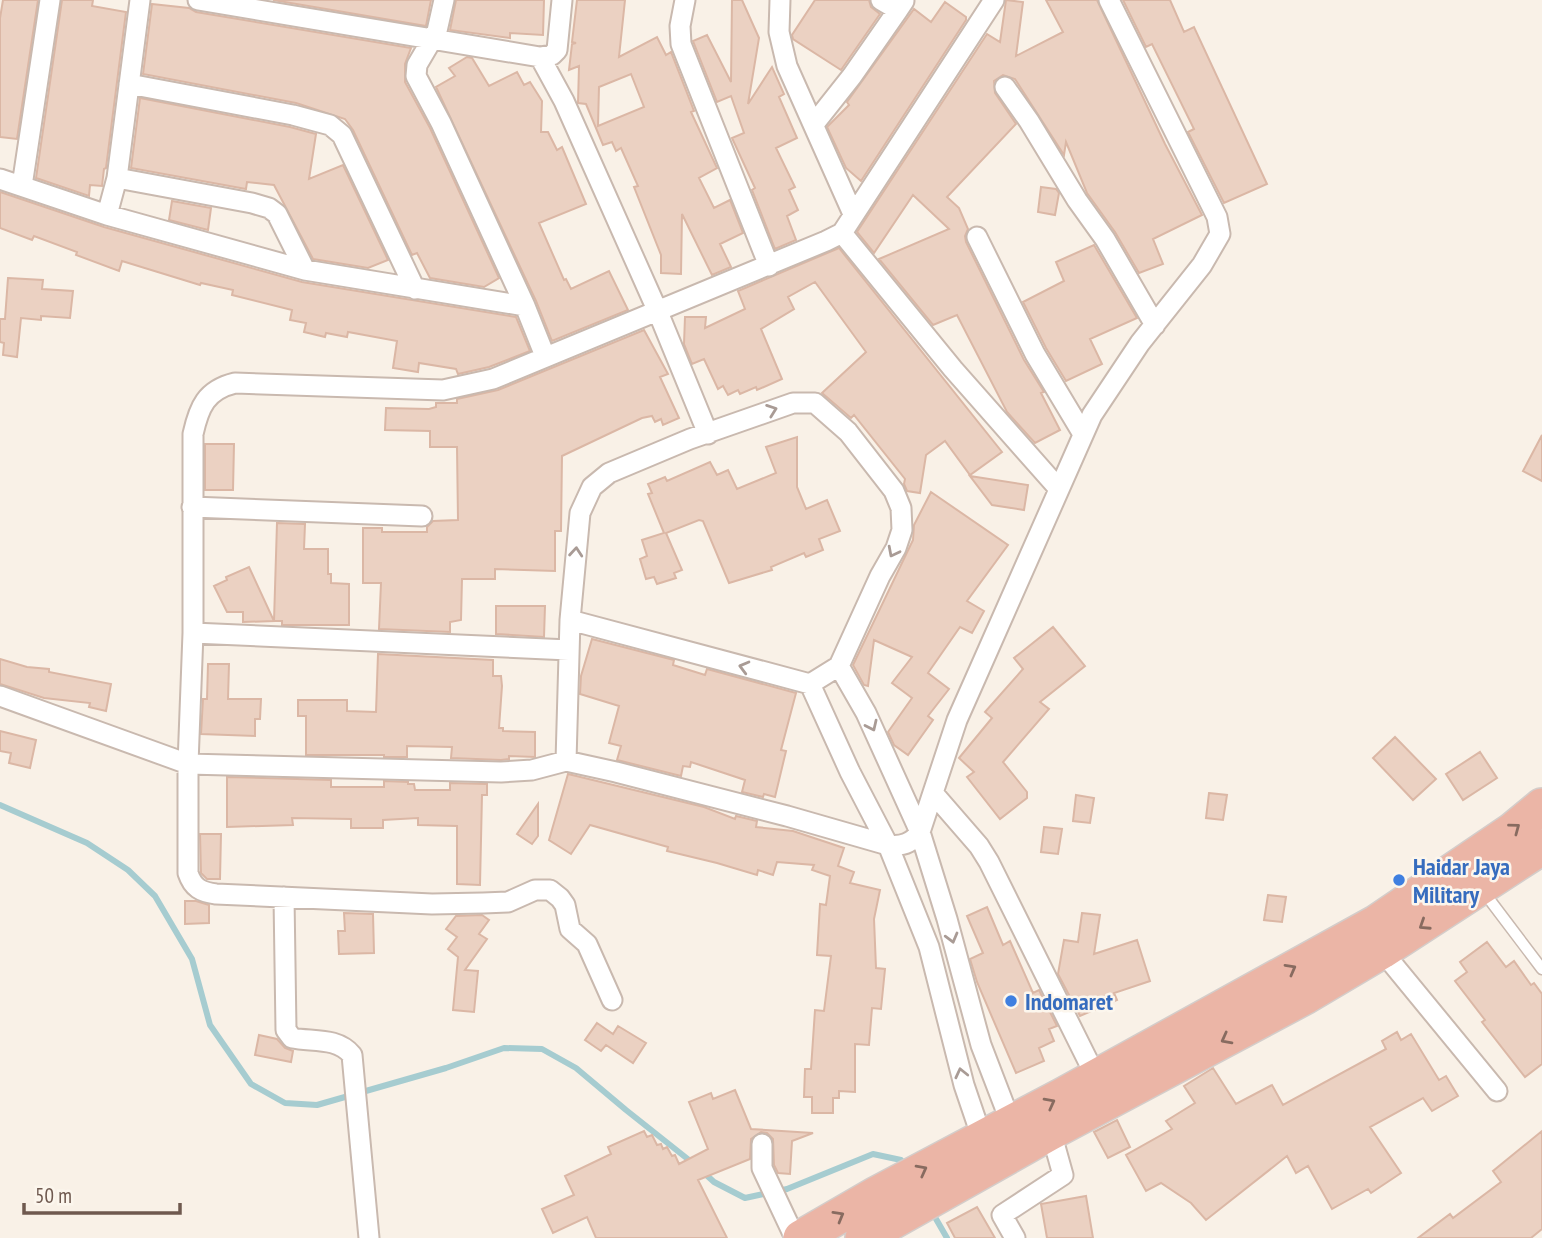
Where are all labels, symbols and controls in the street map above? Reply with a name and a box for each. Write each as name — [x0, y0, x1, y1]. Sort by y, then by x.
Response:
one-way arrow — [765, 404, 777, 418]
one-way arrow — [888, 545, 902, 557]
one-way arrow — [568, 546, 583, 557]
one-way arrow — [738, 660, 750, 675]
one-way arrow — [864, 719, 878, 731]
one-way arrow — [1507, 823, 1520, 836]
place label: Haidar Jaya Military — [1413, 851, 1510, 910]
marker: Haidar Jaya Military — [1391, 872, 1407, 888]
one-way arrow — [1418, 917, 1431, 930]
one-way arrow — [944, 932, 958, 944]
one-way arrow — [1284, 964, 1297, 977]
place label: Indomaret — [1025, 986, 1113, 1017]
marker: Indomaret — [1003, 993, 1019, 1009]
one-way arrow — [1221, 1030, 1234, 1044]
one-way arrow — [955, 1067, 969, 1079]
one-way arrow — [1042, 1098, 1055, 1111]
one-way arrow — [915, 1165, 928, 1178]
scale bar — [24, 1172, 180, 1216]
text: 50 m — [35, 1182, 72, 1209]
one-way arrow — [832, 1211, 845, 1224]

